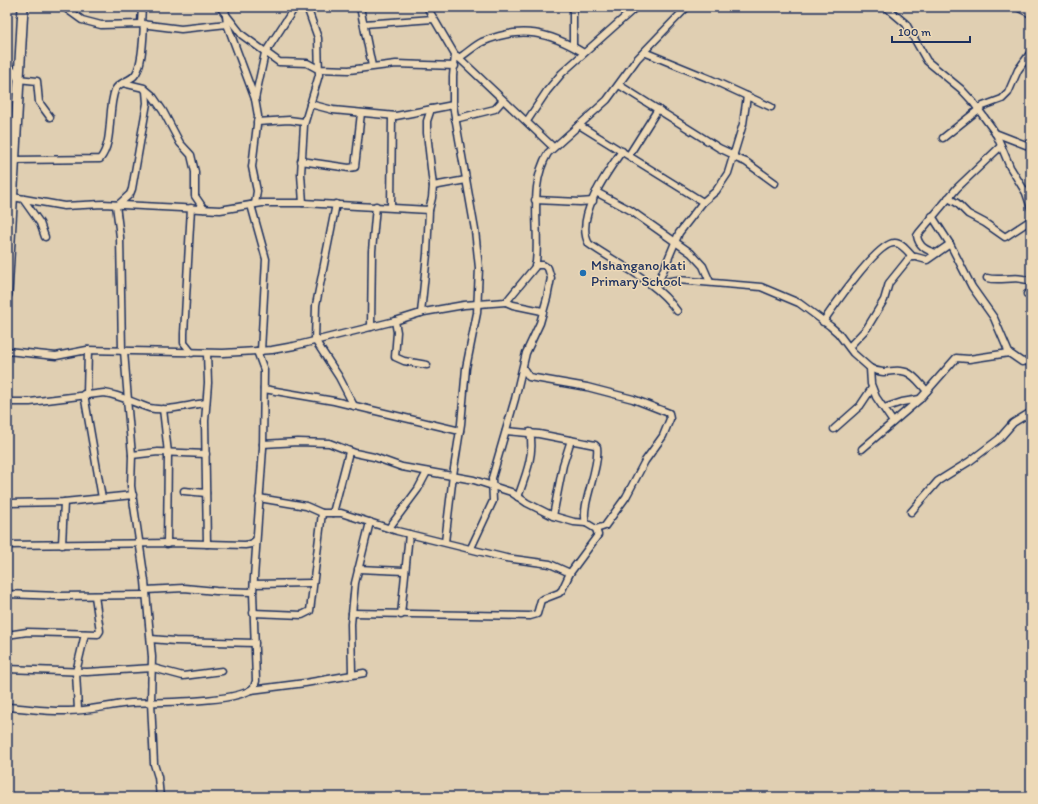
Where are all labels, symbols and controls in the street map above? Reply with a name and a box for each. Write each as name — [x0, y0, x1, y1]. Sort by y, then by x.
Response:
scale bar — [892, 18, 970, 44]
text: 100 m — [898, 25, 931, 39]
place label: Mshangano kati Primary School — [591, 257, 686, 290]
marker: Mshangano kati Primary School — [578, 268, 588, 278]

